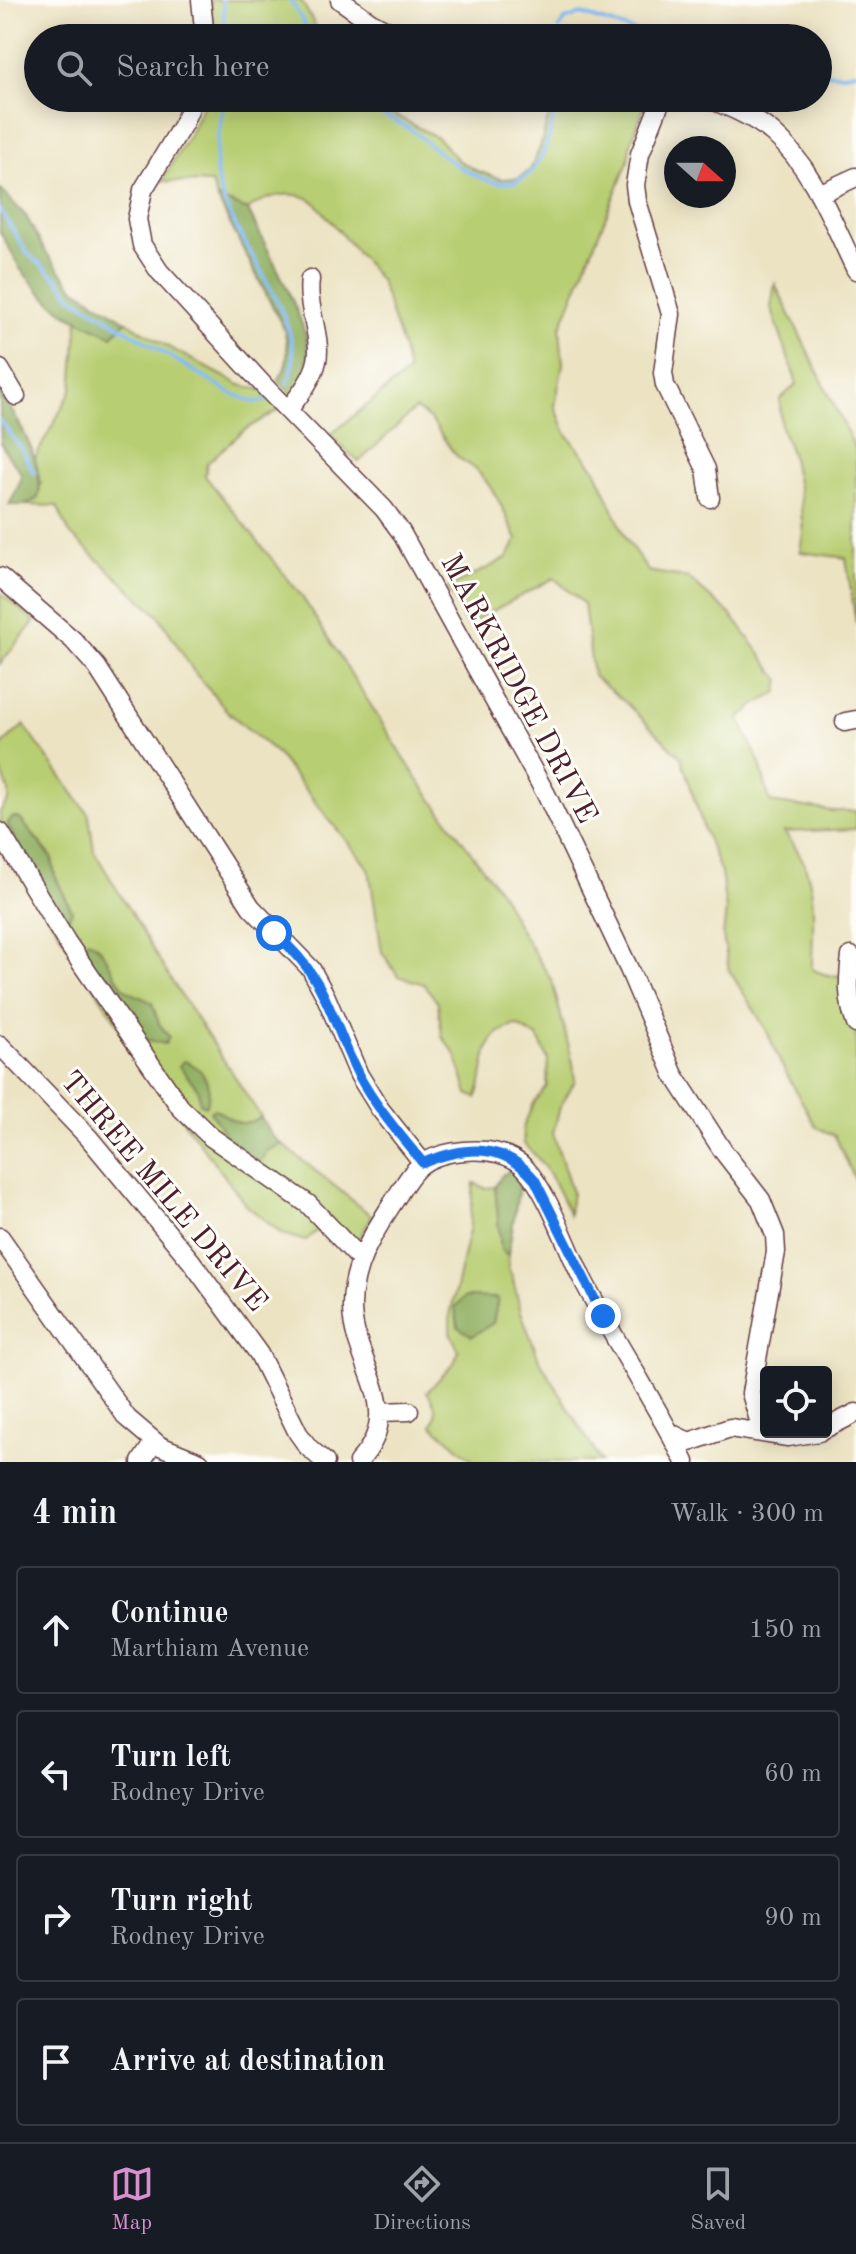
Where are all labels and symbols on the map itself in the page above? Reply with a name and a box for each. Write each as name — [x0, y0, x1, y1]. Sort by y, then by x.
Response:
north arrow — [664, 136, 736, 208]
street label: MARKRIDGE DRIVE — [434, 549, 602, 829]
route start — [256, 915, 292, 951]
street label: THREE MILE DRIVE — [54, 1066, 272, 1318]
route end — [585, 1298, 621, 1334]

